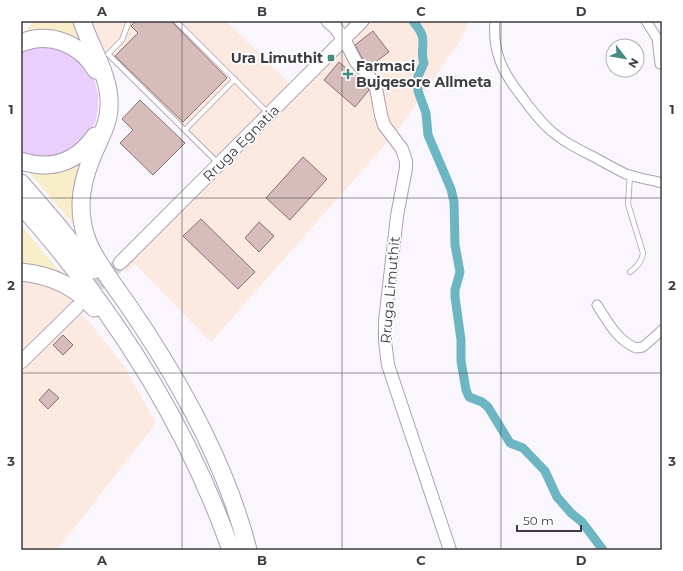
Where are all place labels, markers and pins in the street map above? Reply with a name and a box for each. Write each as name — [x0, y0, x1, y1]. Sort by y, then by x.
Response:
place label: Ura Limuthit — [231, 49, 323, 67]
marker: Ura Limuthit — [326, 53, 336, 63]
place label: Farmaci Bujqesore Allmeta — [356, 57, 492, 91]
marker: Farmaci Bujqesore Allmeta — [343, 69, 353, 79]

